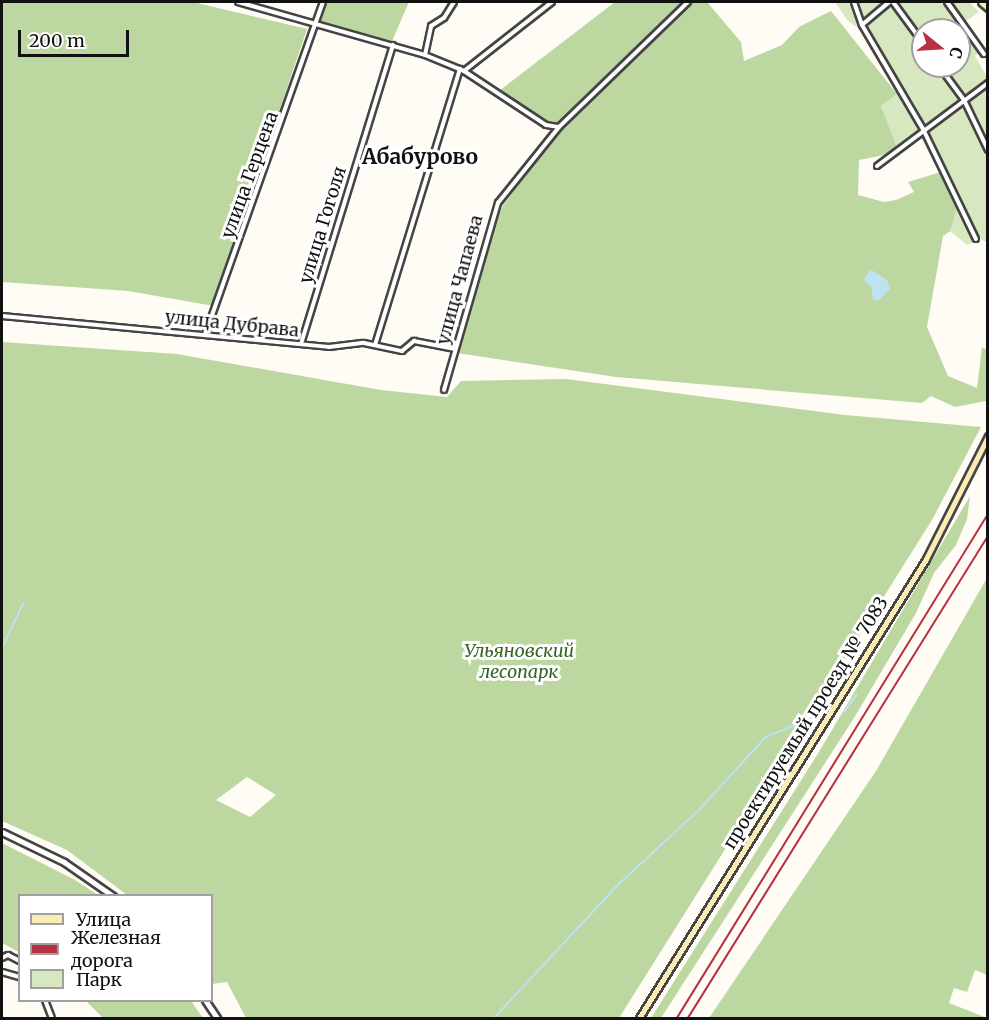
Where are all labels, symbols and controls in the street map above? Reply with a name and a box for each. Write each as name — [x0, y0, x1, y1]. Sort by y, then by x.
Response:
scale bar — [21, 18, 132, 56]
north arrow — [911, 18, 971, 78]
text: 200 m — [29, 29, 85, 52]
text: С — [945, 45, 967, 61]
street label: улица Герцена — [217, 109, 283, 241]
district label: Абабурово — [362, 144, 478, 170]
street label: улица Гоголя — [295, 164, 351, 286]
street label: улица Чапаева — [432, 213, 488, 347]
street label: улица Дубрава — [164, 306, 300, 342]
street label: проектируемый проезд № 7083 — [719, 593, 893, 853]
park label: Ульяновский лесопарк — [464, 641, 574, 684]
legend — [18, 894, 213, 1002]
text: Улица — [76, 908, 131, 931]
text: Железная дорога — [71, 926, 161, 972]
text: Парк — [76, 968, 122, 991]

